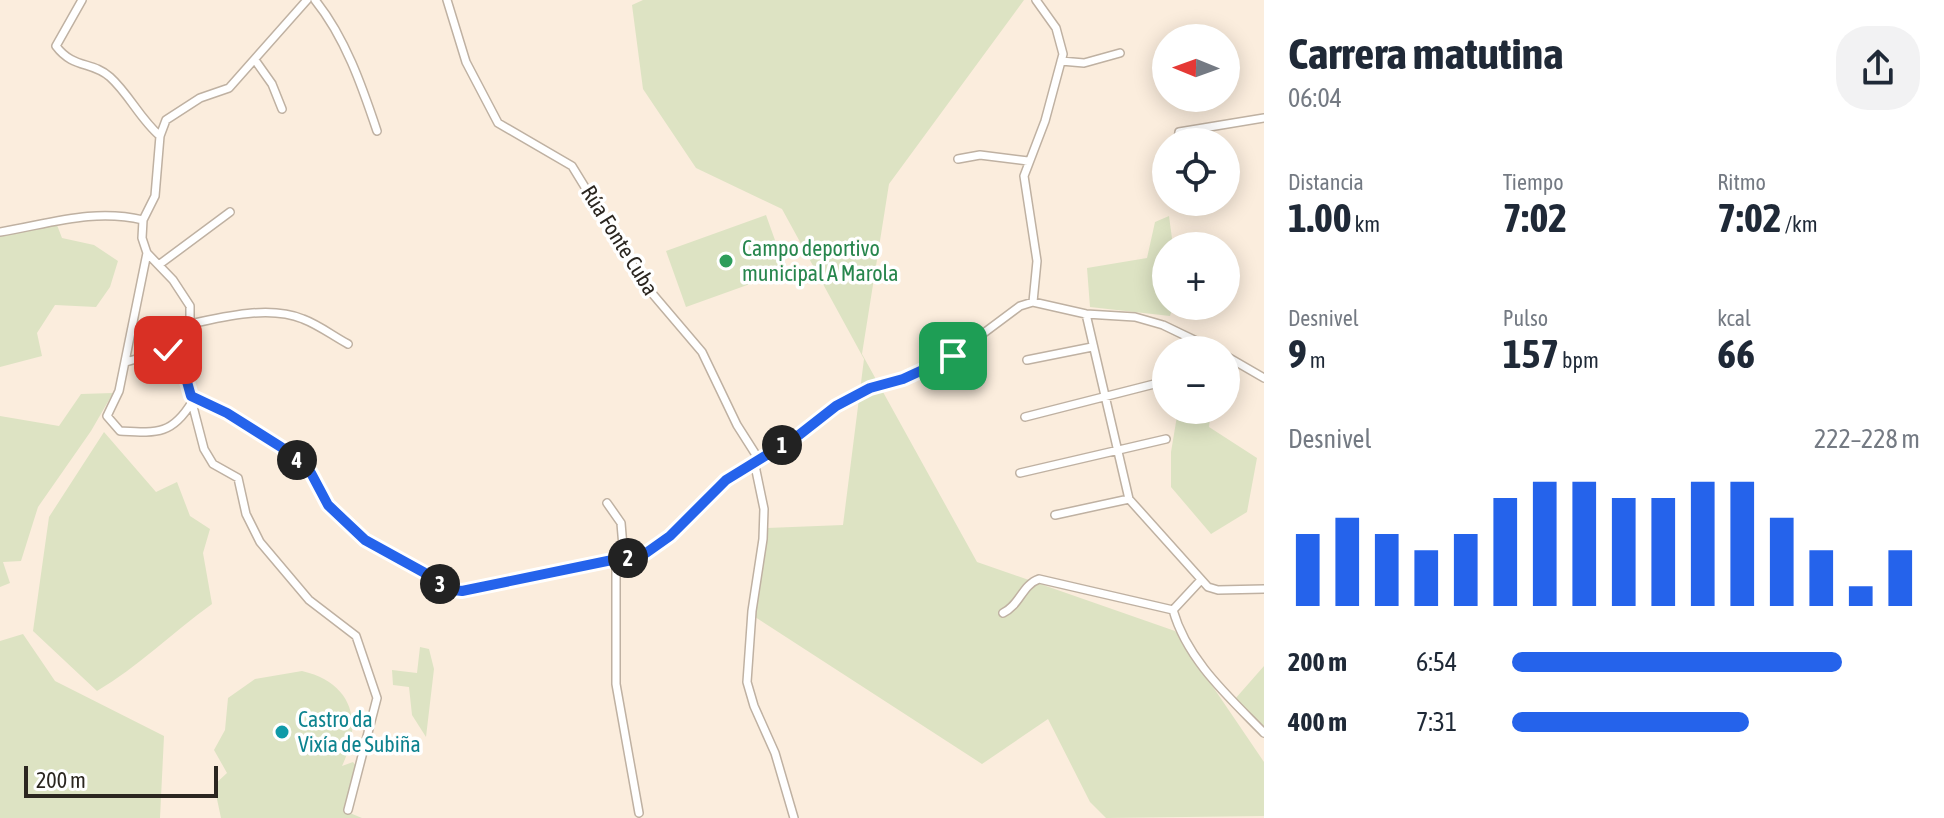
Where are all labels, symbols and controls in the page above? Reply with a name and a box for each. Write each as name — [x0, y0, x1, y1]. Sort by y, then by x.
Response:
north arrow — [1152, 24, 1240, 112]
map controls — [1152, 24, 1240, 424]
button: share — [1836, 26, 1920, 110]
text: Carrera matutina — [1288, 28, 1563, 78]
text: 06:04 — [1288, 83, 1342, 113]
button: locate — [1152, 128, 1240, 216]
text: Distancia — [1288, 169, 1364, 195]
text: Tiempo — [1503, 169, 1564, 195]
text: Ritmo — [1717, 169, 1766, 195]
street label: Rúa Fonte Cuba — [576, 180, 664, 300]
text: 1.00 — [1288, 195, 1352, 240]
text: 7:02 — [1503, 195, 1567, 240]
text: 7:02 — [1717, 195, 1782, 240]
text: km — [1352, 211, 1380, 237]
text: /km — [1782, 211, 1818, 237]
button: + — [1152, 232, 1240, 320]
place label: Campo deportivo municipal A Marola — [742, 235, 899, 286]
marker: Campo deportivo municipal A Marola — [717, 252, 735, 270]
text: Desnivel — [1288, 305, 1358, 331]
text: Pulso — [1503, 305, 1548, 331]
text: kcal — [1717, 305, 1751, 331]
pin — [134, 316, 202, 384]
pin — [919, 322, 987, 390]
icon: check — [146, 328, 190, 372]
text: 9 — [1288, 331, 1307, 376]
text: 157 — [1503, 331, 1559, 376]
text: 66 — [1717, 331, 1755, 376]
icon: arrive — [931, 334, 975, 378]
button: − — [1152, 336, 1240, 424]
text: m — [1307, 347, 1326, 373]
text: bpm — [1559, 347, 1599, 373]
text: Desnivel — [1288, 424, 1371, 454]
text: 222–228 m — [1814, 424, 1920, 454]
pin: 1 — [762, 425, 802, 465]
text: 1 — [777, 432, 787, 458]
pin: 4 — [277, 440, 317, 480]
text: 4 — [292, 447, 302, 473]
pin: 2 — [608, 538, 648, 578]
text: 2 — [623, 545, 633, 571]
pin: 3 — [420, 564, 460, 604]
text: 3 — [435, 571, 445, 597]
text: 200 m — [1288, 647, 1347, 677]
text: 6:54 — [1416, 647, 1457, 677]
place label: Castro da Vixía de Subiña — [298, 706, 421, 757]
text: 400 m — [1288, 707, 1347, 737]
text: 7:31 — [1416, 707, 1457, 737]
marker: Castro da Vixía de Subiña — [273, 723, 291, 741]
scale bar — [24, 762, 218, 798]
text: 200 m — [36, 767, 86, 793]

